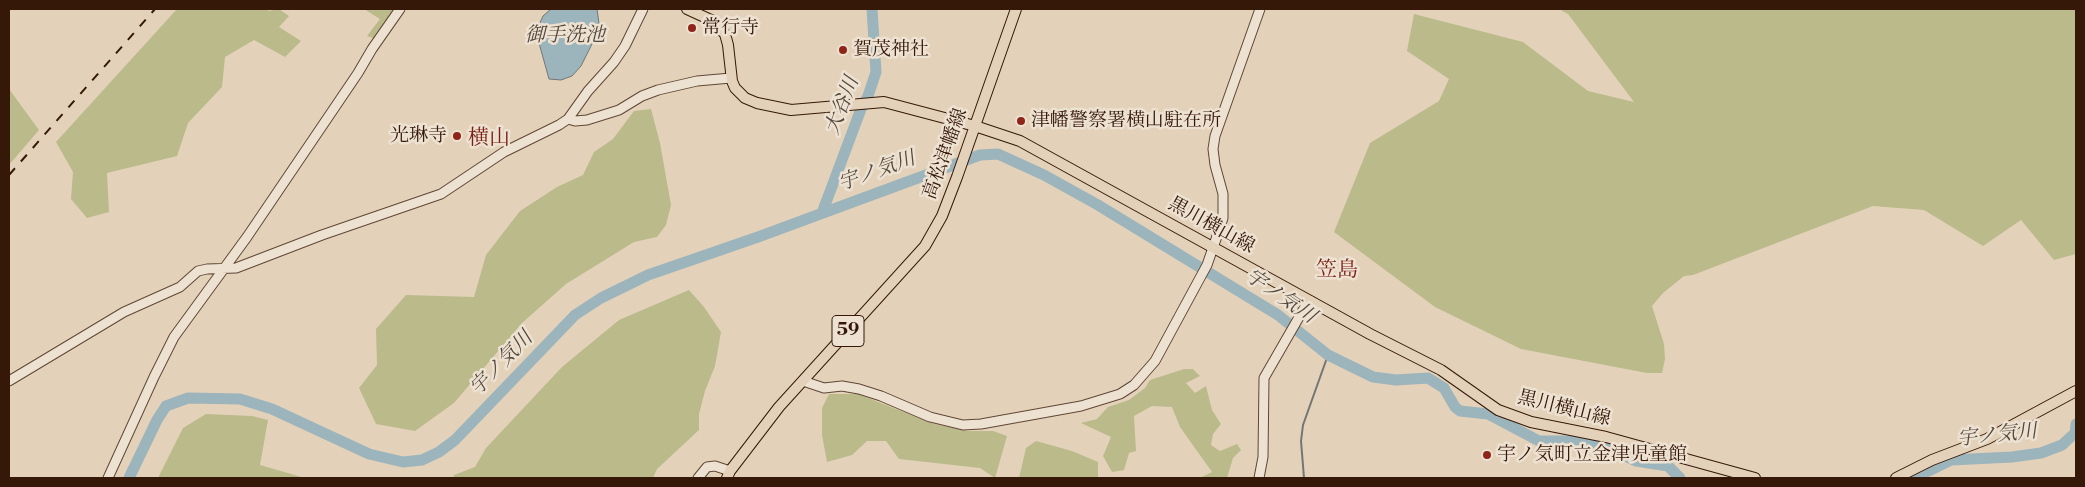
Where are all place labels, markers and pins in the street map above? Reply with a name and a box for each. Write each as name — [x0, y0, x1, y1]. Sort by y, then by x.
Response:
place label: 常行寺 — [702, 17, 759, 39]
marker: 常行寺 — [686, 22, 698, 34]
place label: 賀茂神社 — [853, 39, 929, 61]
marker: 賀茂神社 — [837, 44, 849, 56]
place label: 津幡警察署横山駐在所 — [1031, 110, 1221, 132]
marker: 津幡警察署横山駐在所 — [1015, 115, 1027, 127]
place label: 光琳寺 — [390, 125, 447, 147]
marker: 光琳寺 — [451, 130, 463, 142]
place label: 宇ノ気町立金津児童館 — [1497, 444, 1687, 466]
marker: 宇ノ気町立金津児童館 — [1481, 449, 1493, 461]

